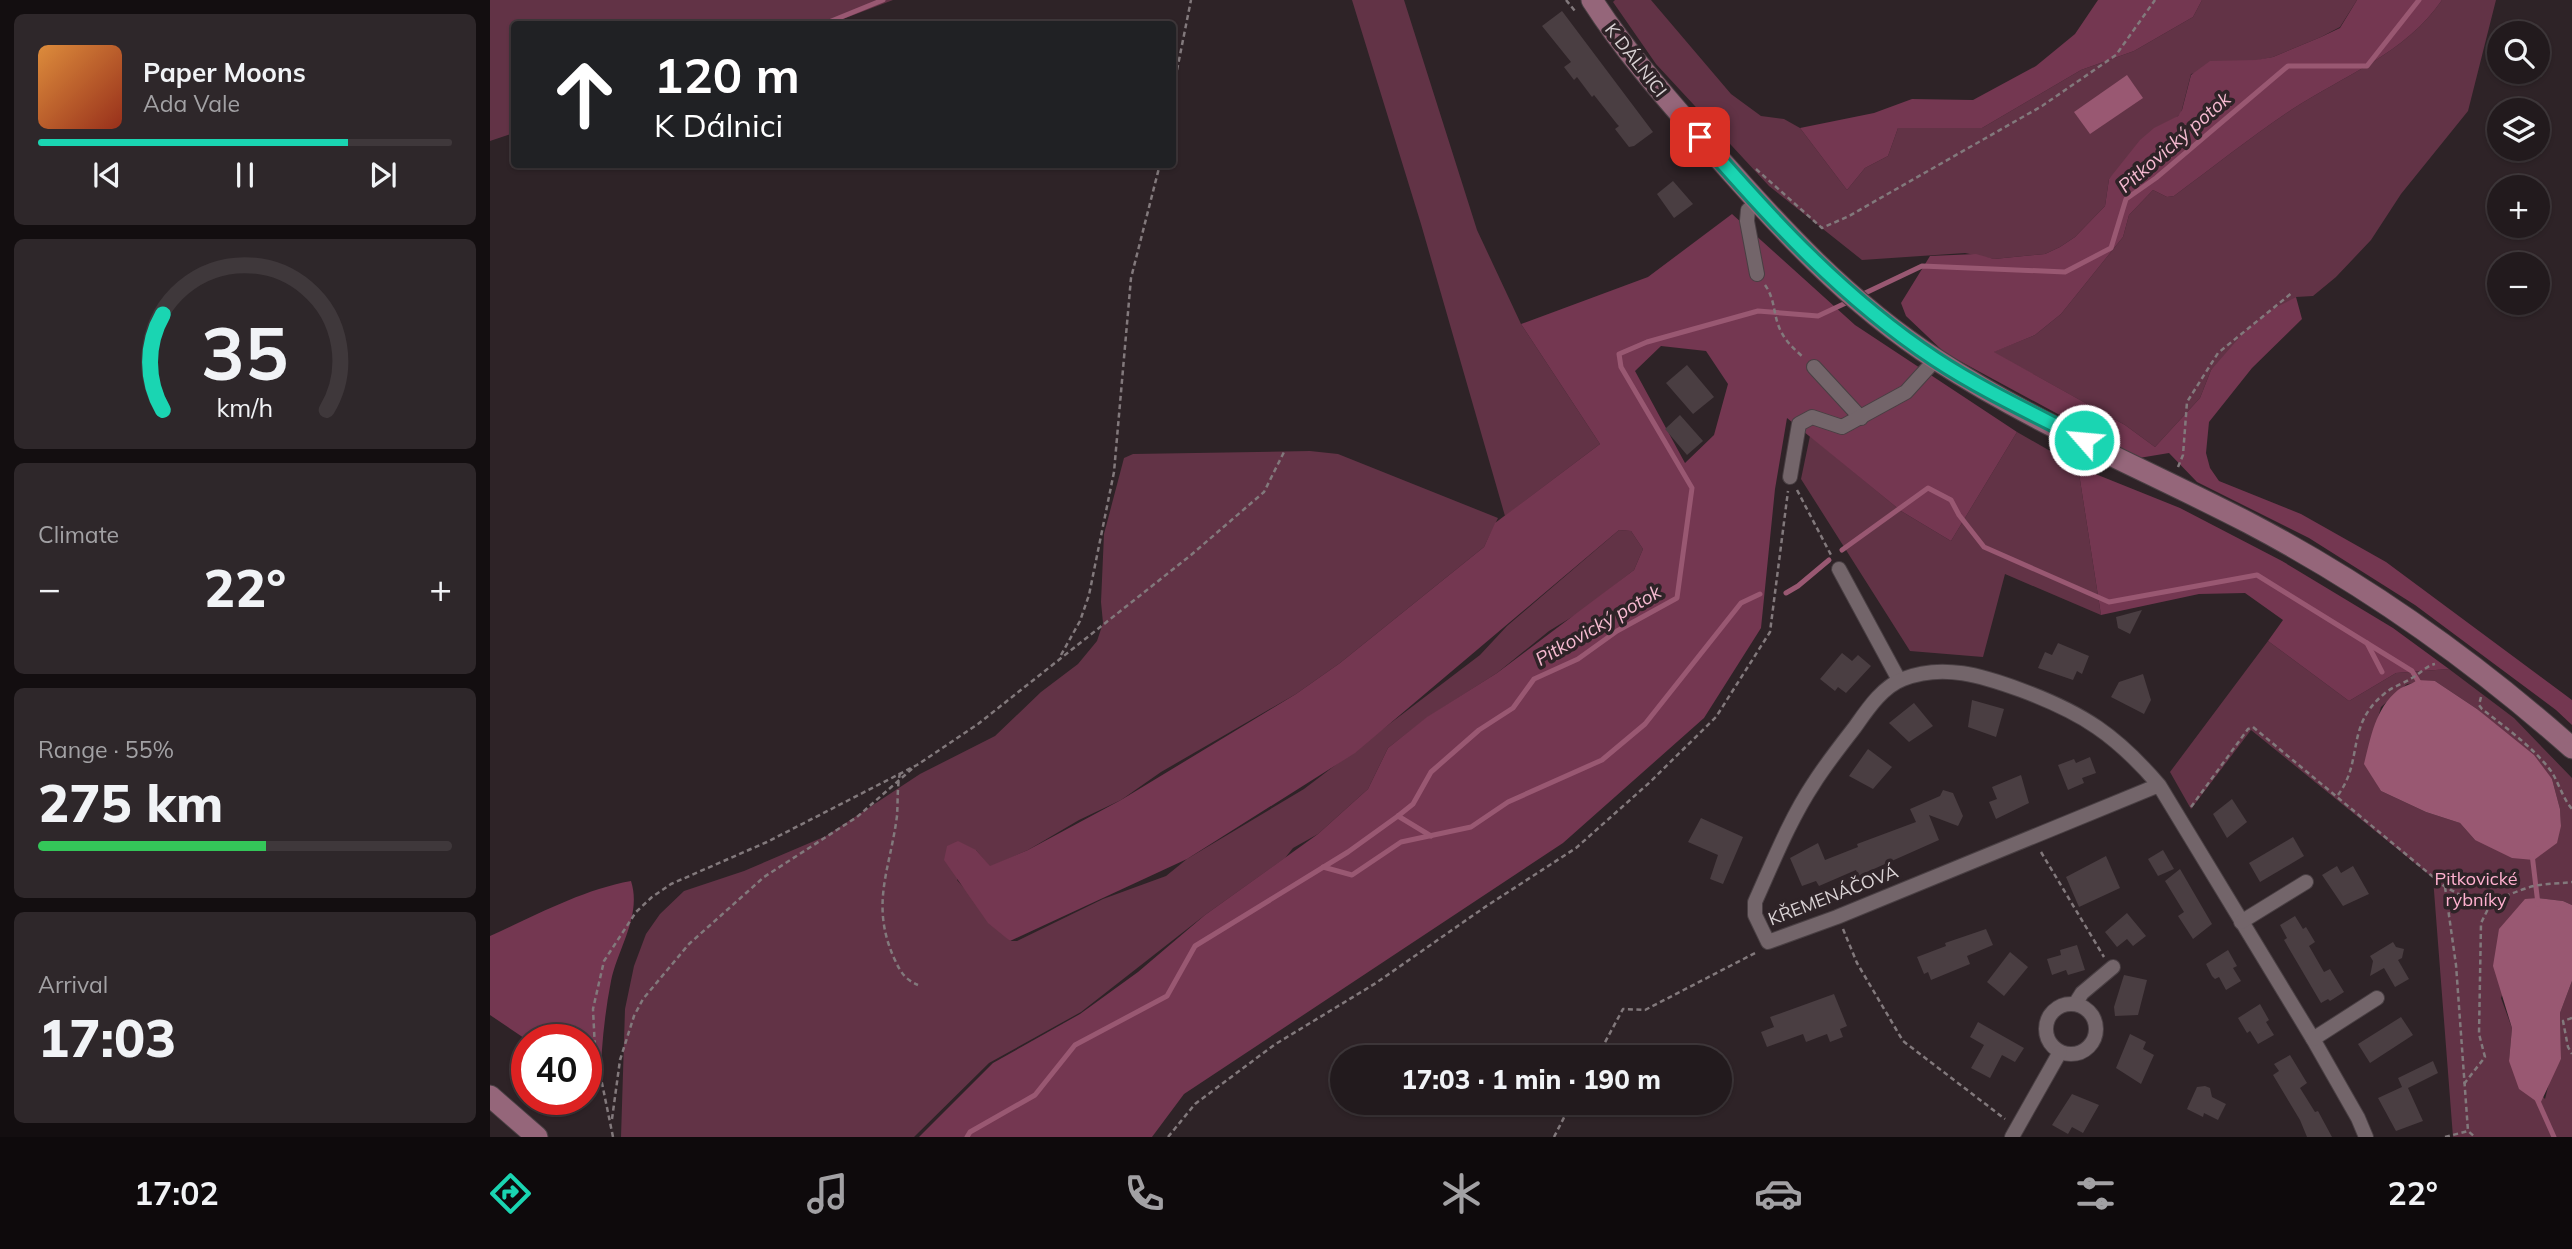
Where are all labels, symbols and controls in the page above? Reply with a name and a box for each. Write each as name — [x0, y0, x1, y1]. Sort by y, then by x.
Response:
street label: K DÁLNICI — [1600, 18, 1672, 102]
map controls — [2487, 21, 2550, 315]
button: search — [2487, 21, 2550, 84]
text: 120 m — [654, 44, 800, 105]
icon: ahead — [539, 49, 630, 140]
text: Paper Moons — [143, 56, 306, 89]
water label: Pitkovický potok — [2113, 86, 2236, 198]
text: Ada Vale — [143, 89, 240, 118]
button: layers — [2487, 98, 2550, 161]
text: K Dálnici — [654, 105, 783, 145]
pin — [1670, 107, 1730, 167]
icon: arrive — [1681, 118, 1719, 156]
icon: previous — [88, 156, 126, 194]
icon: pause — [226, 156, 264, 194]
icon: next — [364, 156, 402, 194]
button: + — [2487, 175, 2550, 238]
button: − — [2487, 252, 2550, 315]
text: 35 — [201, 307, 289, 398]
text: km/h — [217, 392, 273, 423]
position arrow — [2047, 403, 2121, 477]
text: Climate — [38, 520, 119, 549]
text: 22° — [204, 555, 286, 620]
text: − — [38, 564, 61, 612]
text: + — [429, 564, 452, 612]
water label: Pitkovický potok — [1531, 579, 1666, 671]
text: Range · 55% — [38, 735, 174, 764]
text: 275 km — [38, 770, 223, 835]
street label: KŘEMENÁČOVÁ — [1765, 860, 1901, 930]
park label: Pitkovické rybníky — [2434, 867, 2518, 911]
text: Arrival — [38, 970, 108, 999]
text: 17:03 — [38, 1005, 176, 1070]
speed limit sign: 40 — [511, 1024, 602, 1115]
text: 17:03 · 1 min · 190 m — [1401, 1063, 1661, 1096]
icon: directions — [486, 1169, 535, 1218]
icon: music — [803, 1169, 852, 1218]
icon: phone — [1120, 1169, 1169, 1218]
icon: climate — [1437, 1169, 1486, 1218]
icon: car — [1754, 1169, 1803, 1218]
icon: filters — [2071, 1169, 2120, 1218]
text: 17:02 — [134, 1173, 219, 1213]
text: 22° — [2387, 1173, 2438, 1213]

